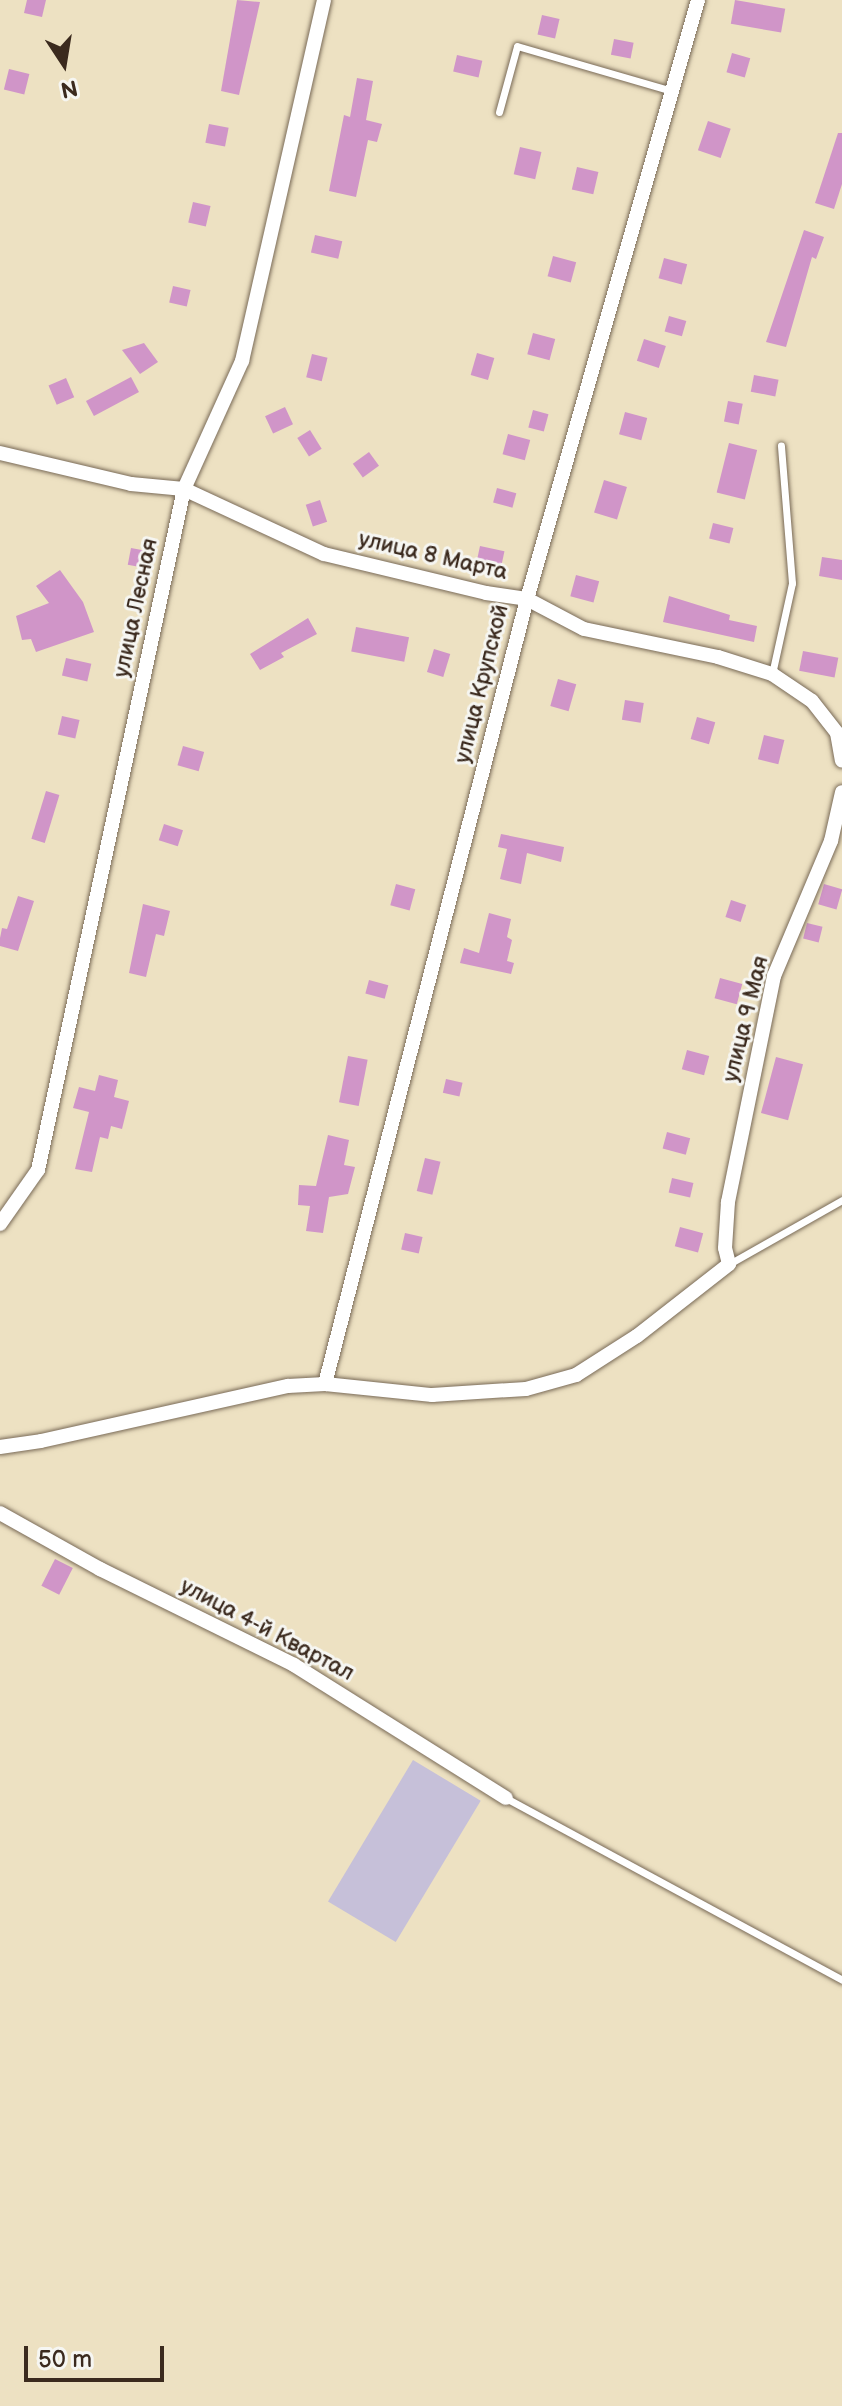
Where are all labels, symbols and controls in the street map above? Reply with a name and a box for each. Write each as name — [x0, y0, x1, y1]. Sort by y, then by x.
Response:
north arrow — [24, 24, 104, 104]
text: N — [58, 73, 80, 103]
street label: улица 8 Марта — [356, 526, 510, 586]
street label: улица Лесная — [108, 536, 164, 680]
street label: улица Крупской — [450, 602, 514, 766]
street label: улица 9 Мая — [718, 953, 774, 1085]
street label: улица 4-й Квартал — [176, 1573, 358, 1687]
scale bar — [28, 2330, 168, 2380]
text: 50 m — [38, 2345, 92, 2374]

